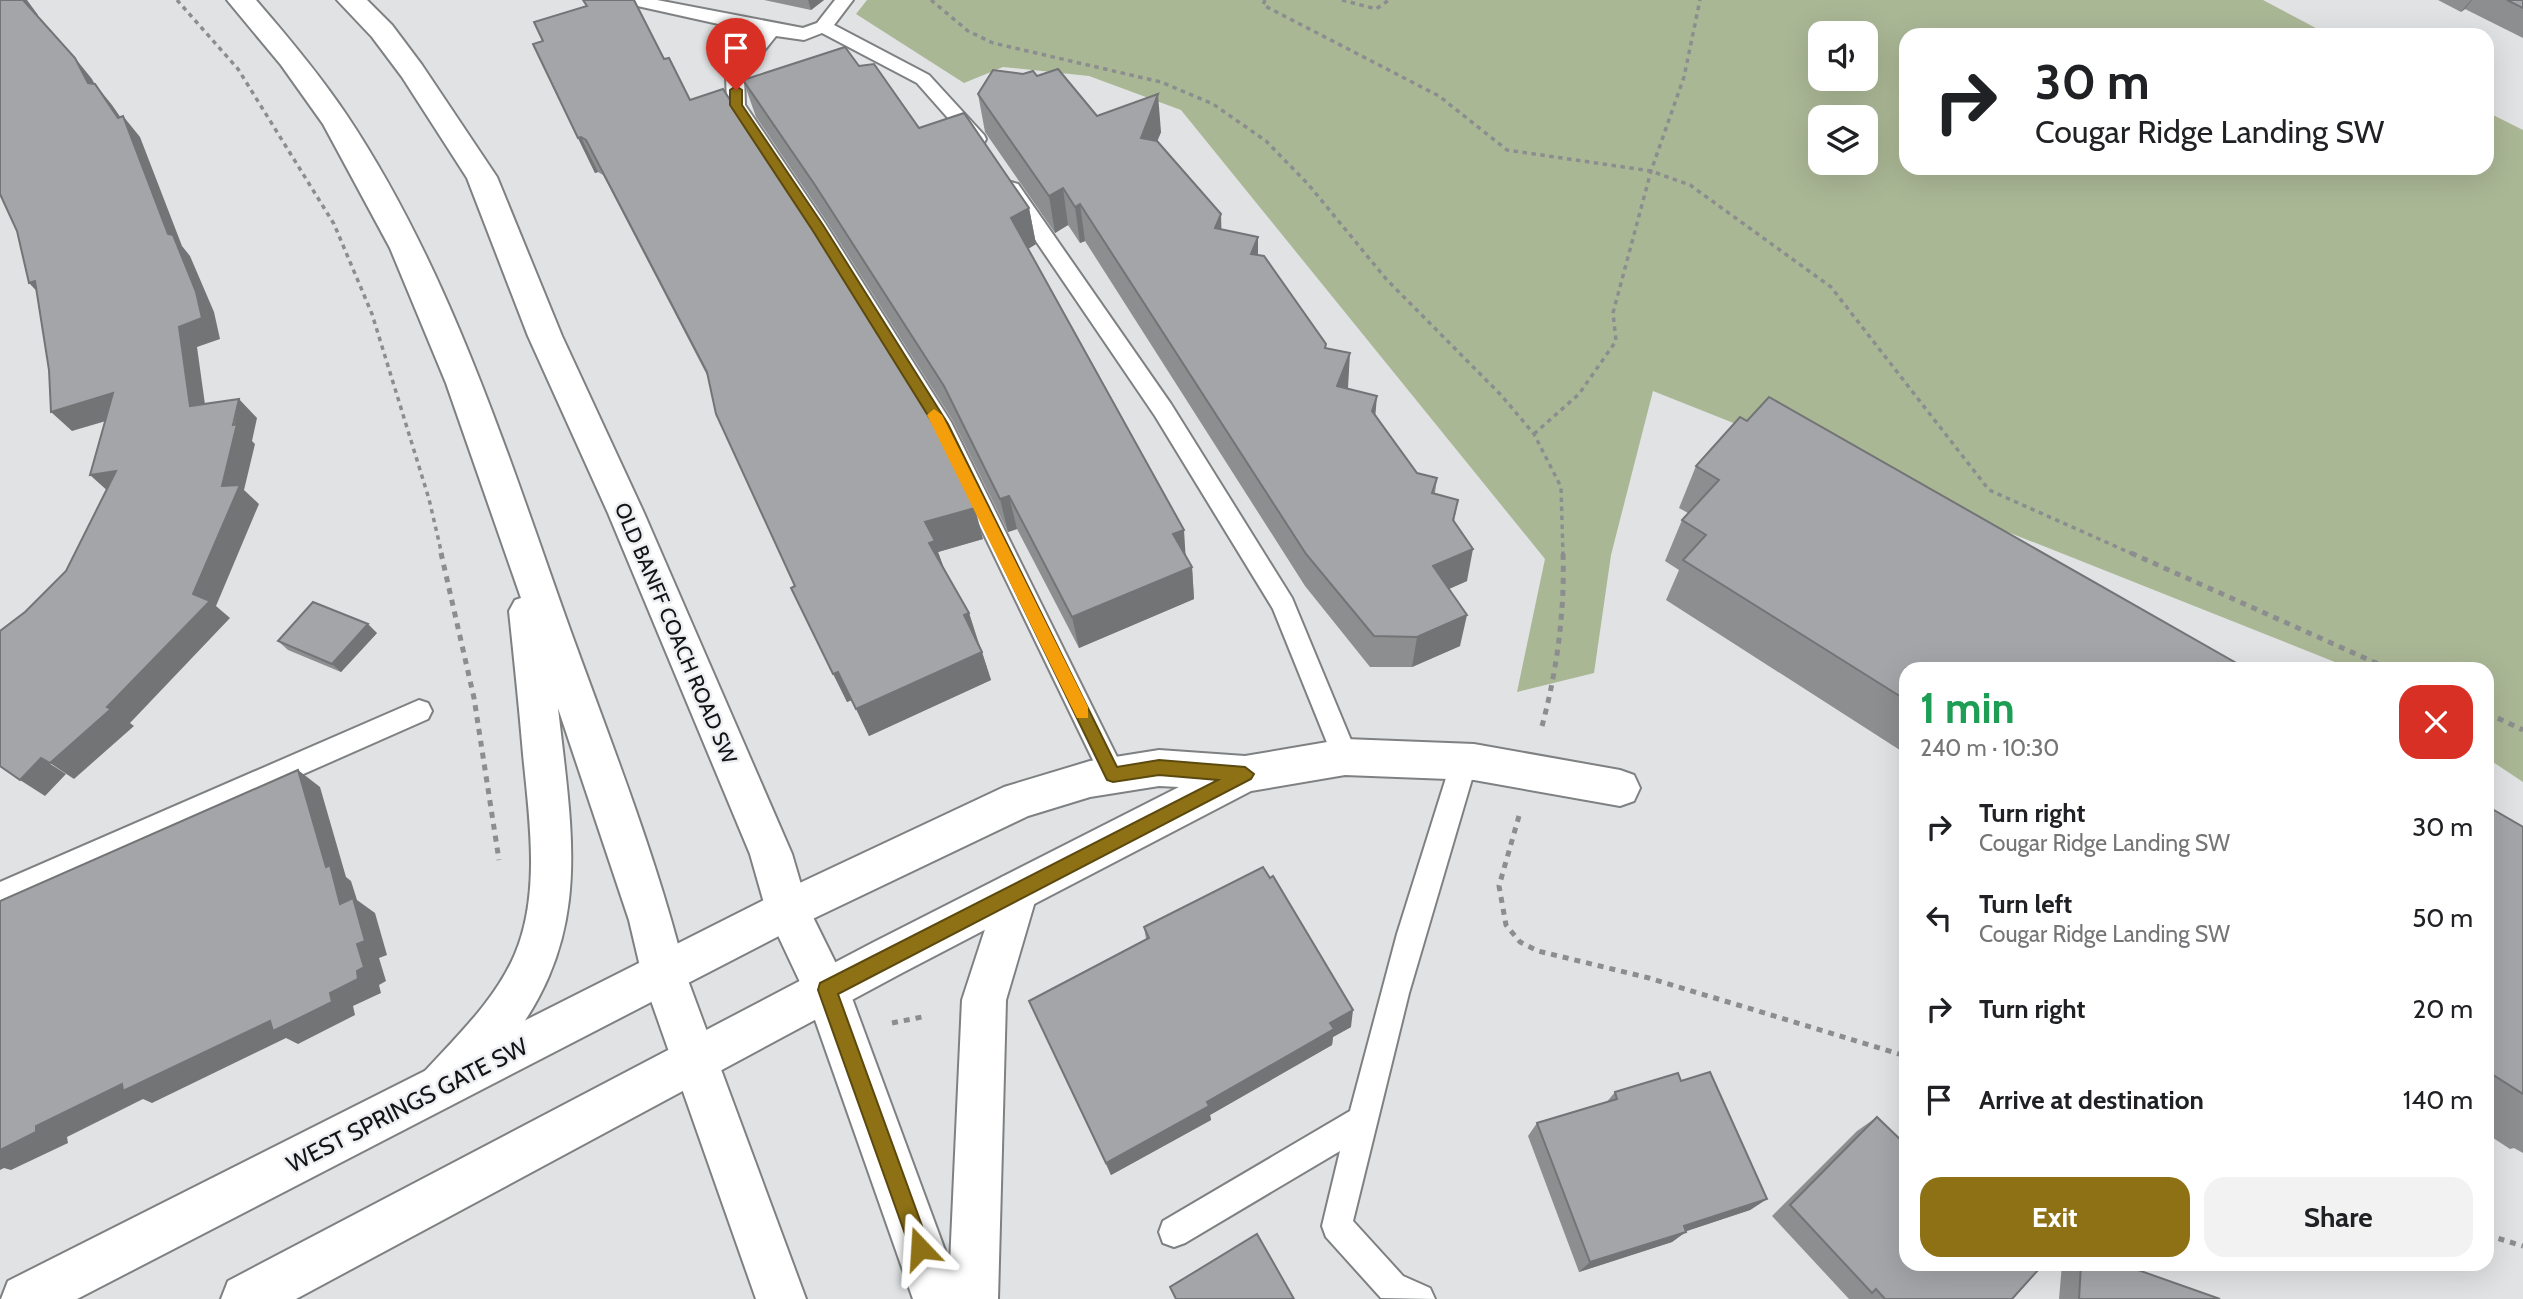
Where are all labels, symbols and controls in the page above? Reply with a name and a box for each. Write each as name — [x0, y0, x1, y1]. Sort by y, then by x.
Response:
pin — [706, 18, 766, 90]
map controls — [1808, 21, 1878, 175]
button: sound — [1808, 21, 1878, 91]
icon: arrive — [717, 29, 755, 67]
text: 30 m — [2035, 52, 2150, 111]
icon: right — [1920, 56, 2011, 147]
button: layers — [1808, 105, 1878, 175]
text: Cougar Ridge Landing SW — [2035, 112, 2384, 151]
street label: OLD BANFF COACH ROAD SW — [610, 499, 742, 767]
text: 1 min — [1920, 682, 2015, 734]
button: close — [2399, 685, 2473, 759]
text: 240 m · 10:30 — [1920, 734, 2059, 762]
text: Turn right — [1979, 797, 2085, 829]
icon: right — [1920, 808, 1958, 846]
text: 30 m — [2412, 811, 2473, 843]
text: Cougar Ridge Landing SW — [1979, 829, 2230, 857]
text: Turn left — [1979, 888, 2072, 920]
icon: left — [1920, 899, 1958, 937]
text: 50 m — [2412, 902, 2473, 934]
text: Cougar Ridge Landing SW — [1979, 920, 2230, 948]
icon: right — [1920, 990, 1958, 1028]
text: Turn right — [1979, 993, 2085, 1025]
text: 20 m — [2413, 993, 2473, 1025]
street label: WEST SPRINGS GATE SW — [282, 1031, 533, 1178]
icon: arrive — [1920, 1081, 1958, 1119]
text: Arrive at destination — [1979, 1084, 2204, 1116]
text: 140 m — [2403, 1084, 2473, 1116]
button: Exit — [1920, 1177, 2190, 1257]
button: Share — [2204, 1177, 2473, 1257]
position arrow — [883, 1211, 957, 1285]

